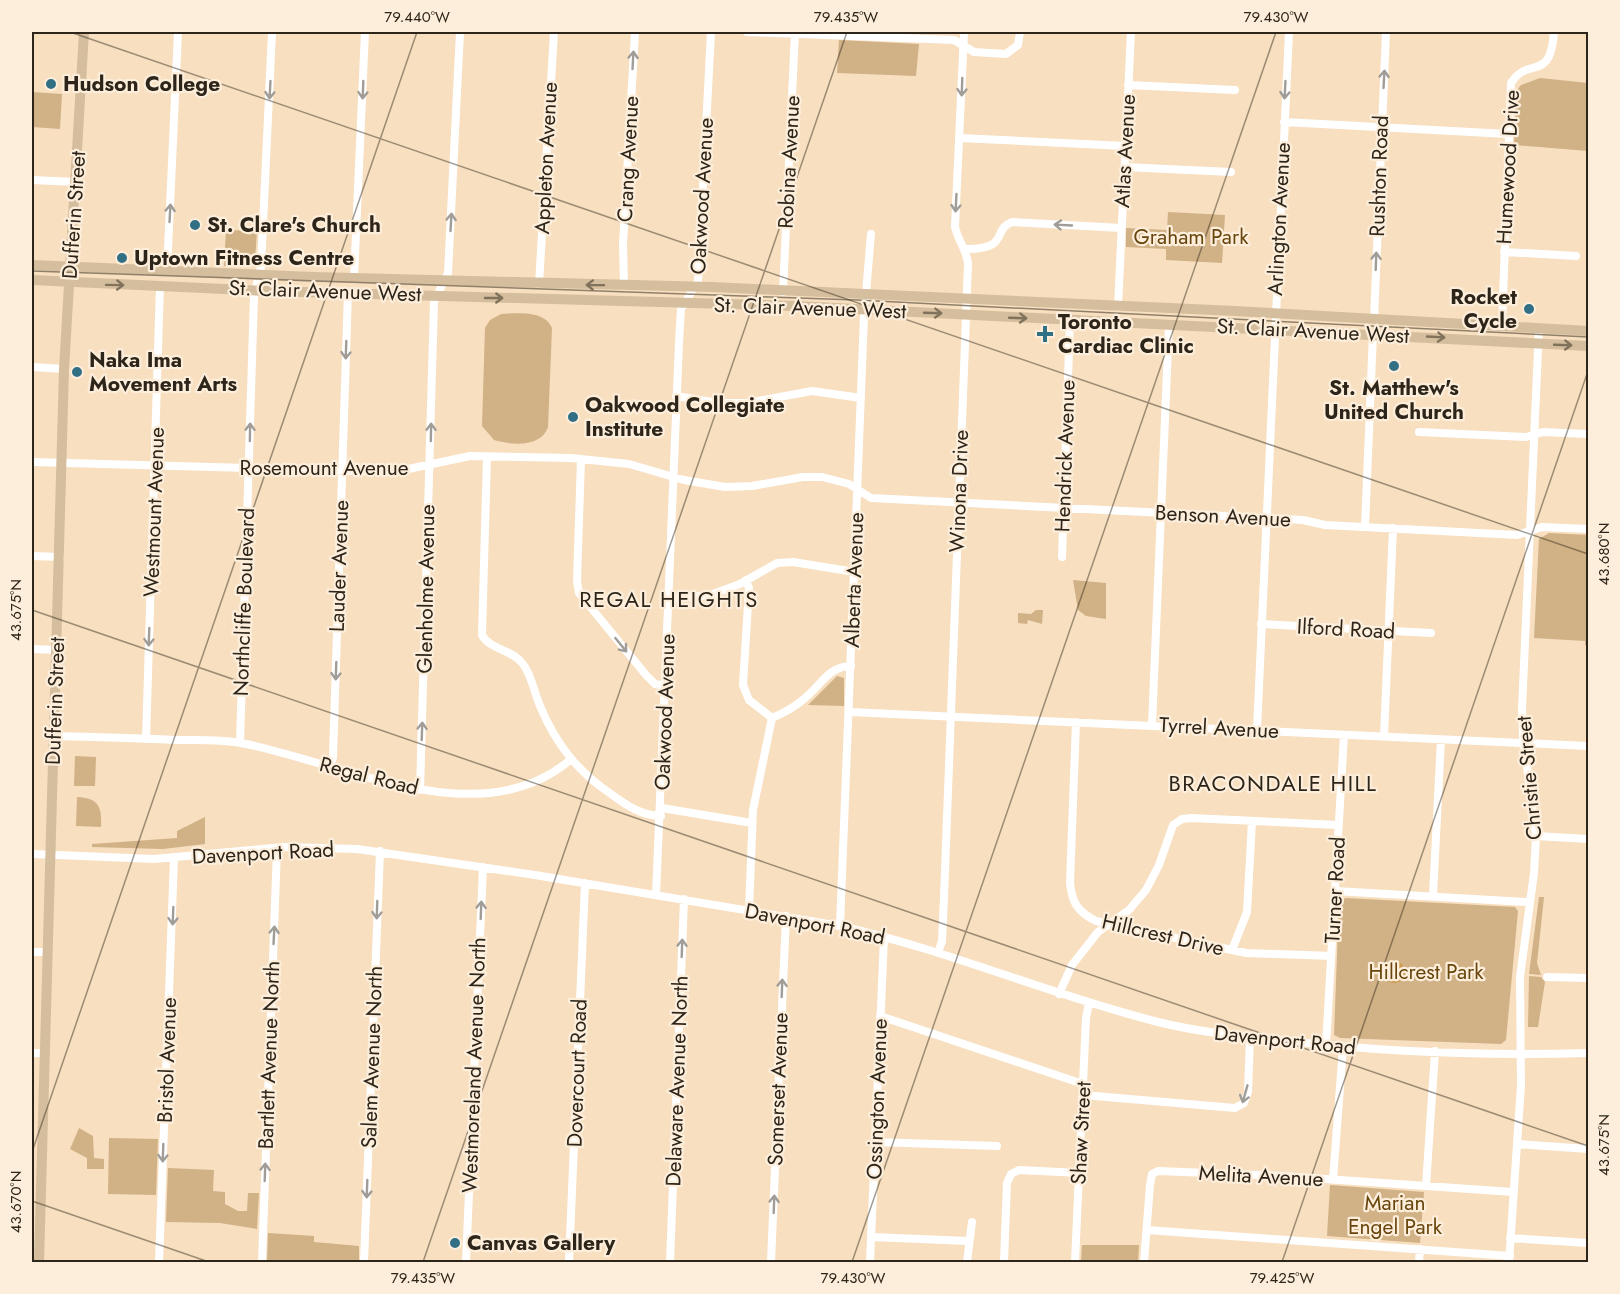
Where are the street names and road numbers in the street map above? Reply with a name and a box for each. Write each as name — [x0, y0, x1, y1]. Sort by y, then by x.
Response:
street label: Appleton Avenue — [527, 81, 565, 235]
street label: Humewood Drive — [1489, 89, 1527, 245]
street label: Atlas Avenue — [1107, 93, 1143, 209]
street label: Robina Avenue — [771, 94, 807, 229]
street label: Crang Avenue — [610, 95, 646, 223]
street label: Rushton Road — [1362, 115, 1396, 237]
street label: Oakwood Avenue — [683, 117, 721, 275]
street label: Arlington Avenue — [1260, 141, 1298, 296]
street label: Dufferin Street — [55, 150, 93, 280]
street label: St. Clair Avenue West — [228, 273, 422, 309]
street label: St. Clair Avenue West — [713, 290, 907, 326]
street label: St. Clair Avenue West — [1216, 311, 1410, 351]
street label: Hendrick Avenue — [1047, 379, 1083, 533]
street label: Westmount Avenue — [136, 426, 172, 598]
street label: Winona Drive — [942, 429, 976, 553]
street label: Rosemount Avenue — [239, 453, 409, 483]
street label: Benson Avenue — [1154, 497, 1292, 535]
street label: Lauder Avenue — [322, 499, 356, 633]
street label: Glenholme Avenue — [410, 504, 442, 674]
street label: Northcliffe Boulevard — [226, 507, 262, 697]
street label: Alberta Avenue — [837, 512, 871, 648]
street label: Ilford Road — [1296, 611, 1396, 647]
street label: Oakwood Avenue — [647, 633, 683, 791]
street label: Dufferin Street — [38, 636, 72, 766]
street label: Tyrrel Avenue — [1158, 710, 1280, 746]
street label: Christie Street — [1509, 715, 1549, 841]
street label: Regal Road — [316, 749, 422, 803]
street label: Davenport Road — [191, 834, 335, 872]
street label: Turner Road — [1317, 836, 1353, 944]
street label: Davenport Road — [742, 896, 888, 952]
street label: Hillcrest Drive — [1099, 906, 1227, 964]
street label: Westmoreland Avenue North — [455, 937, 493, 1193]
street label: Bartlett Avenue North — [251, 960, 287, 1150]
street label: Salem Avenue North — [354, 965, 390, 1149]
street label: Delaware Avenue North — [658, 975, 696, 1187]
street label: Bristol Avenue — [150, 996, 184, 1123]
street label: Dovercourt Road — [559, 998, 595, 1148]
street label: Somerset Avenue — [760, 1012, 796, 1166]
street label: Ossington Avenue — [859, 1018, 895, 1180]
street label: Davenport Road — [1213, 1018, 1357, 1062]
street label: Shaw Street — [1063, 1081, 1099, 1185]
street label: Melita Avenue — [1198, 1158, 1324, 1194]

